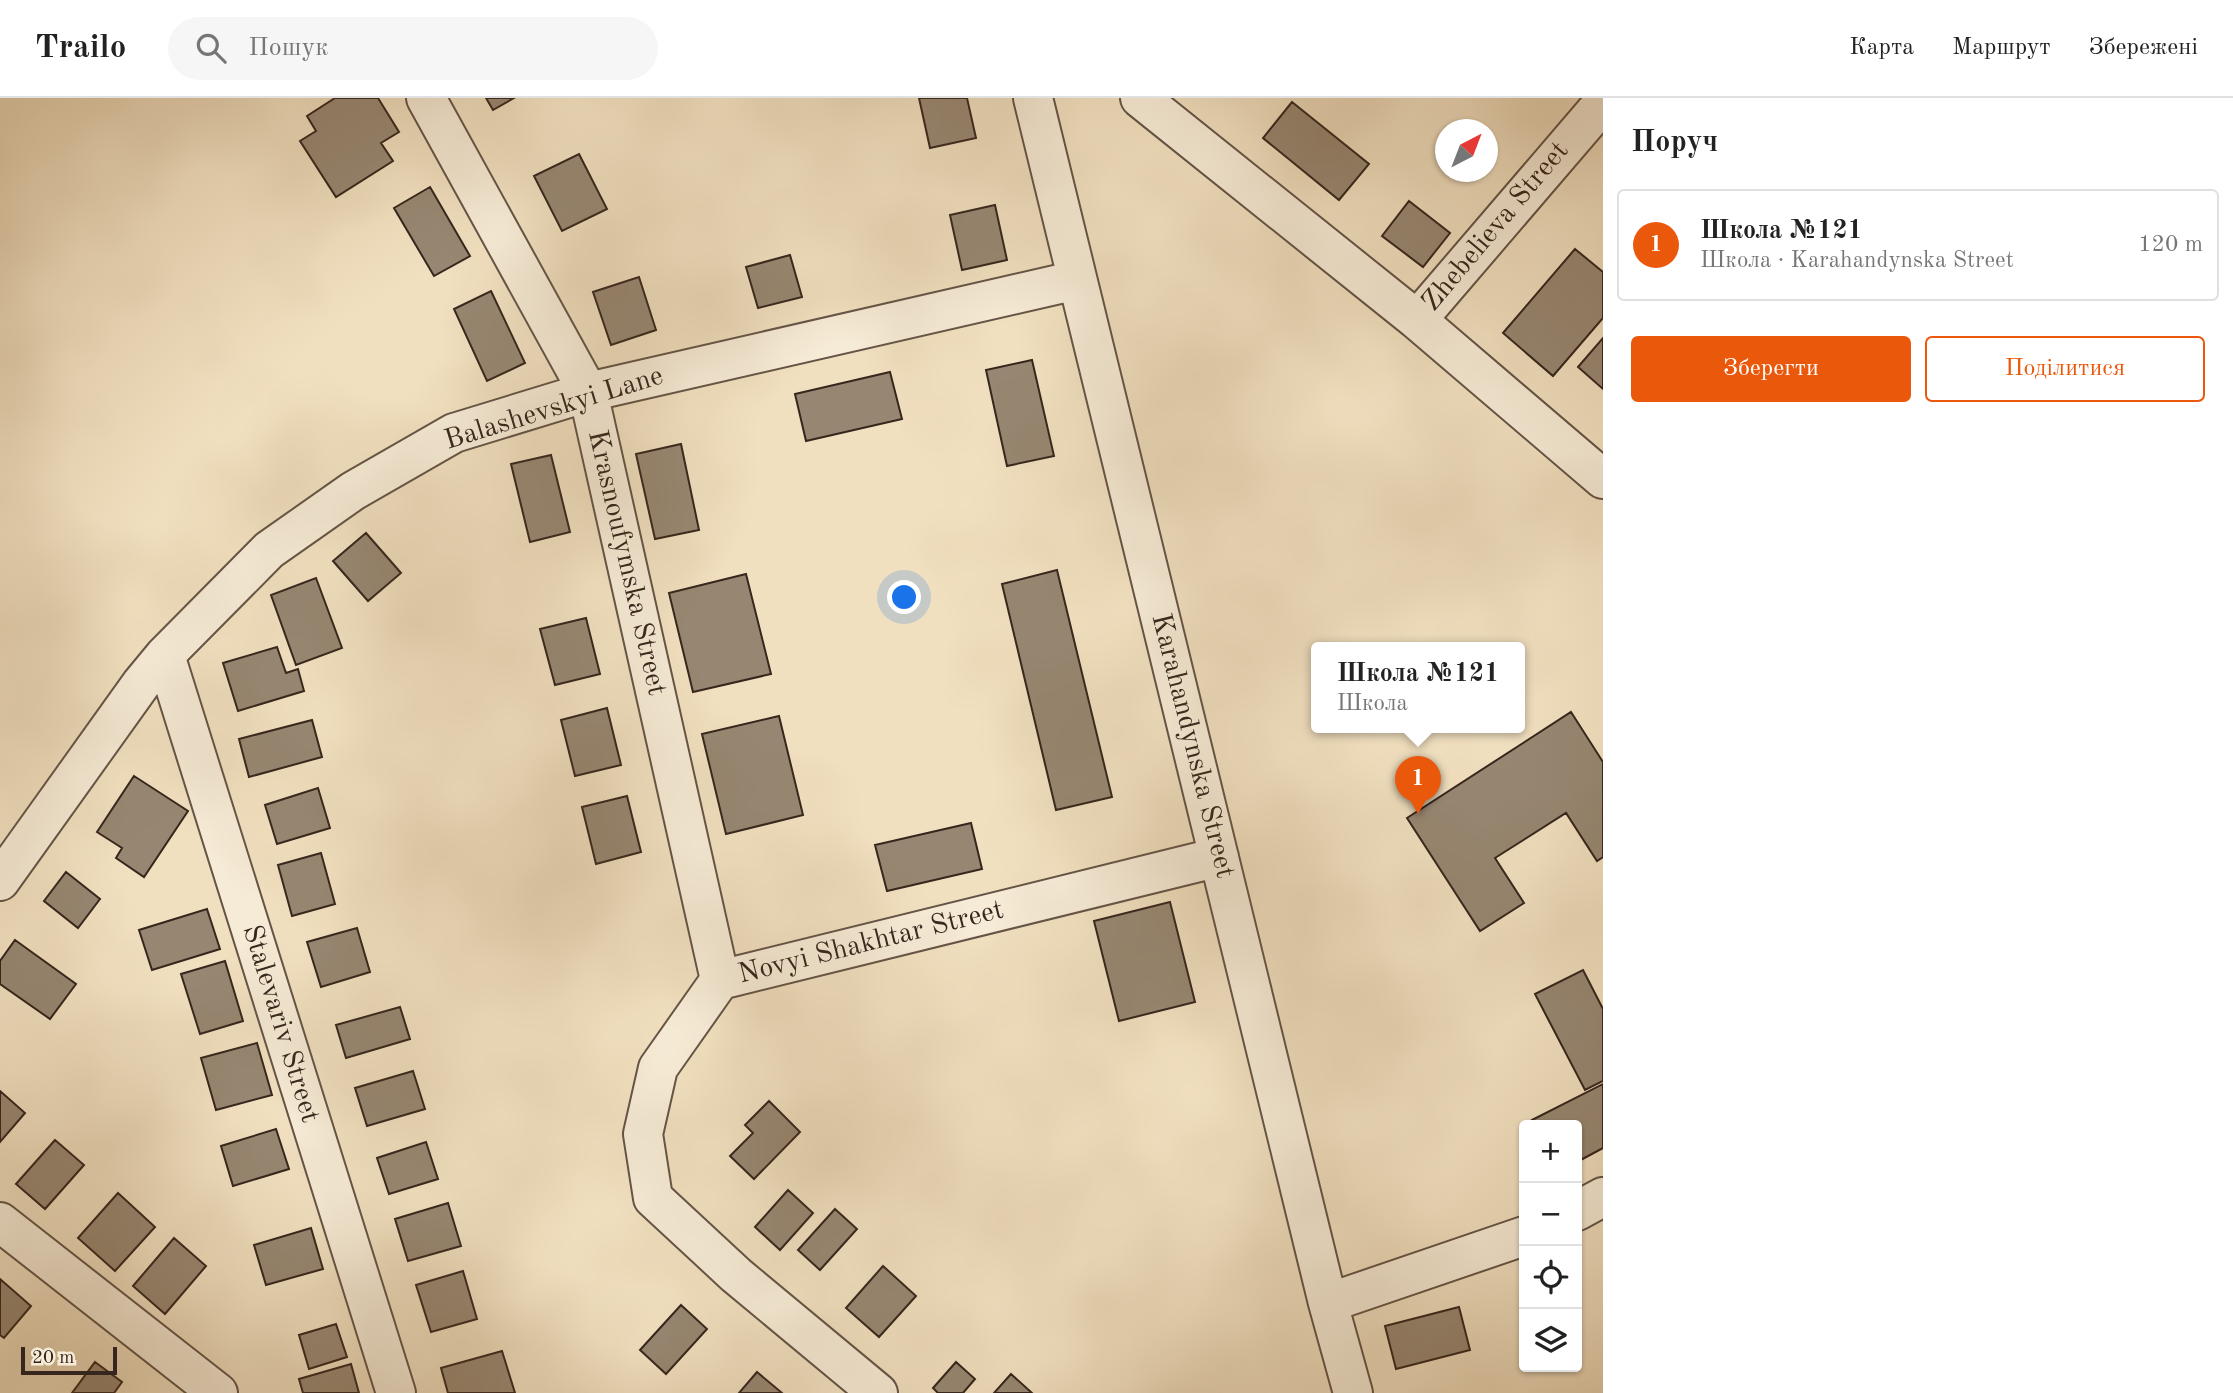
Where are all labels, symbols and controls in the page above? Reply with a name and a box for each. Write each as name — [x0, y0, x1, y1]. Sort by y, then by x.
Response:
search box — [168, 17, 658, 80]
icon: search — [192, 29, 230, 67]
text: Trailo — [35, 32, 126, 65]
text: Пошук — [248, 35, 328, 61]
text: Карта — [1849, 36, 1914, 60]
text: Маршрут — [1952, 36, 2051, 60]
text: Збережені — [2089, 36, 2198, 60]
north arrow — [1435, 119, 1498, 182]
text: Поруч — [1631, 128, 1718, 158]
street label: Zhebelieva Street — [1417, 137, 1575, 317]
text: Школа №121 — [1700, 218, 1863, 244]
text: 1 — [1649, 233, 1663, 256]
text: 120 m — [2138, 233, 2203, 256]
text: Школа · Karahandynska Street — [1700, 249, 2014, 272]
button: Зберегти — [1631, 336, 1911, 402]
button: Поділитися — [1925, 336, 2205, 402]
street label: Balashevskyi Lane — [441, 362, 667, 456]
street label: Krasnoufymska Street — [582, 428, 670, 698]
your location — [887, 580, 921, 614]
street label: Karahandynska Street — [1146, 611, 1238, 881]
popup — [1311, 642, 1525, 733]
text: Школа №121 — [1337, 661, 1499, 687]
text: Школа — [1337, 692, 1408, 715]
pin: 1 — [1395, 756, 1441, 814]
street label: Novyi Shakhtar Street — [735, 896, 1007, 990]
street label: Stalevariv Street — [237, 922, 323, 1126]
map controls — [1519, 1120, 1582, 1372]
button: + — [1519, 1120, 1582, 1183]
button: − — [1519, 1183, 1582, 1246]
button: locate — [1519, 1246, 1582, 1309]
button: layers — [1519, 1309, 1582, 1372]
scale bar — [21, 1344, 117, 1376]
text: 20 m — [32, 1349, 74, 1368]

